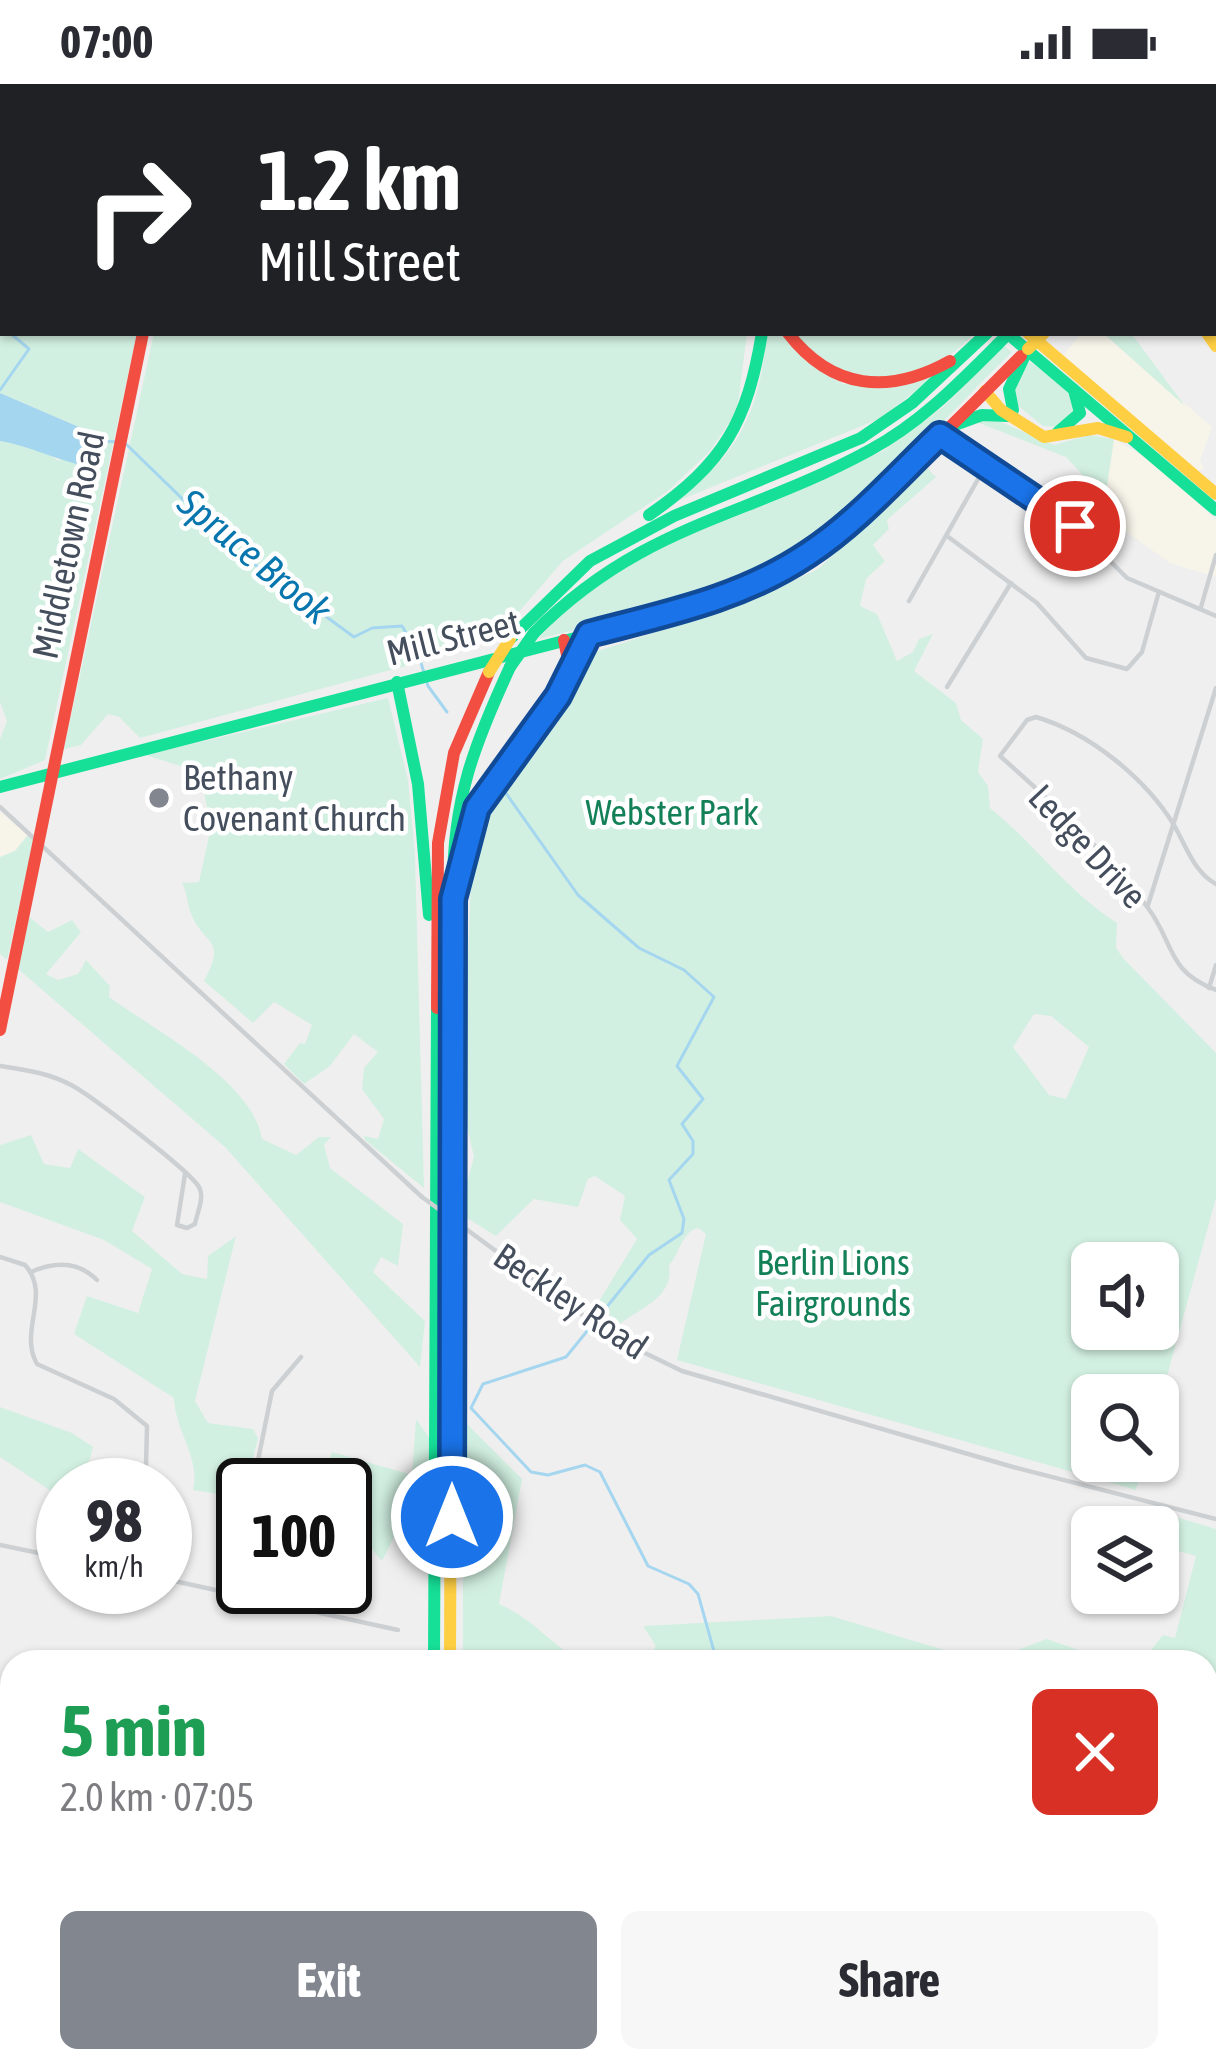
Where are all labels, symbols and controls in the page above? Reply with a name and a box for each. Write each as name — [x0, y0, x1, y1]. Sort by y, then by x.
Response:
text: 07:00 — [60, 16, 154, 68]
icon: right — [60, 132, 216, 288]
text: 1.2 km — [258, 132, 461, 228]
text: Mill Street — [258, 231, 461, 292]
street label: Middletown Road — [23, 428, 113, 662]
pin — [1024, 475, 1126, 577]
water label: Spruce Brook — [169, 479, 341, 633]
icon: arrive — [1042, 493, 1108, 559]
street label: Mill Street — [382, 600, 524, 674]
place label: Bethany Covenant Church — [183, 756, 406, 839]
street label: Ledge Drive — [1020, 776, 1156, 916]
marker: Bethany Covenant Church — [146, 785, 172, 811]
park label: Webster Park — [585, 791, 759, 833]
street label: Beckley Road — [486, 1234, 656, 1368]
park label: Berlin Lions Fairgrounds — [755, 1241, 911, 1324]
map controls — [1071, 1242, 1179, 1614]
button: sound — [1071, 1242, 1179, 1350]
button: search — [1071, 1374, 1179, 1482]
position arrow — [389, 1454, 515, 1580]
speed limit sign: 100 — [216, 1458, 372, 1614]
text: 98 — [86, 1486, 142, 1555]
button: layers — [1071, 1506, 1179, 1614]
text: km/h — [84, 1549, 144, 1583]
text: 5 min — [60, 1689, 207, 1771]
button: close — [1032, 1689, 1158, 1815]
text: 2.0 km · 07:05 — [60, 1775, 254, 1819]
button: Exit — [60, 1911, 597, 2049]
button: Share — [621, 1911, 1158, 2049]

